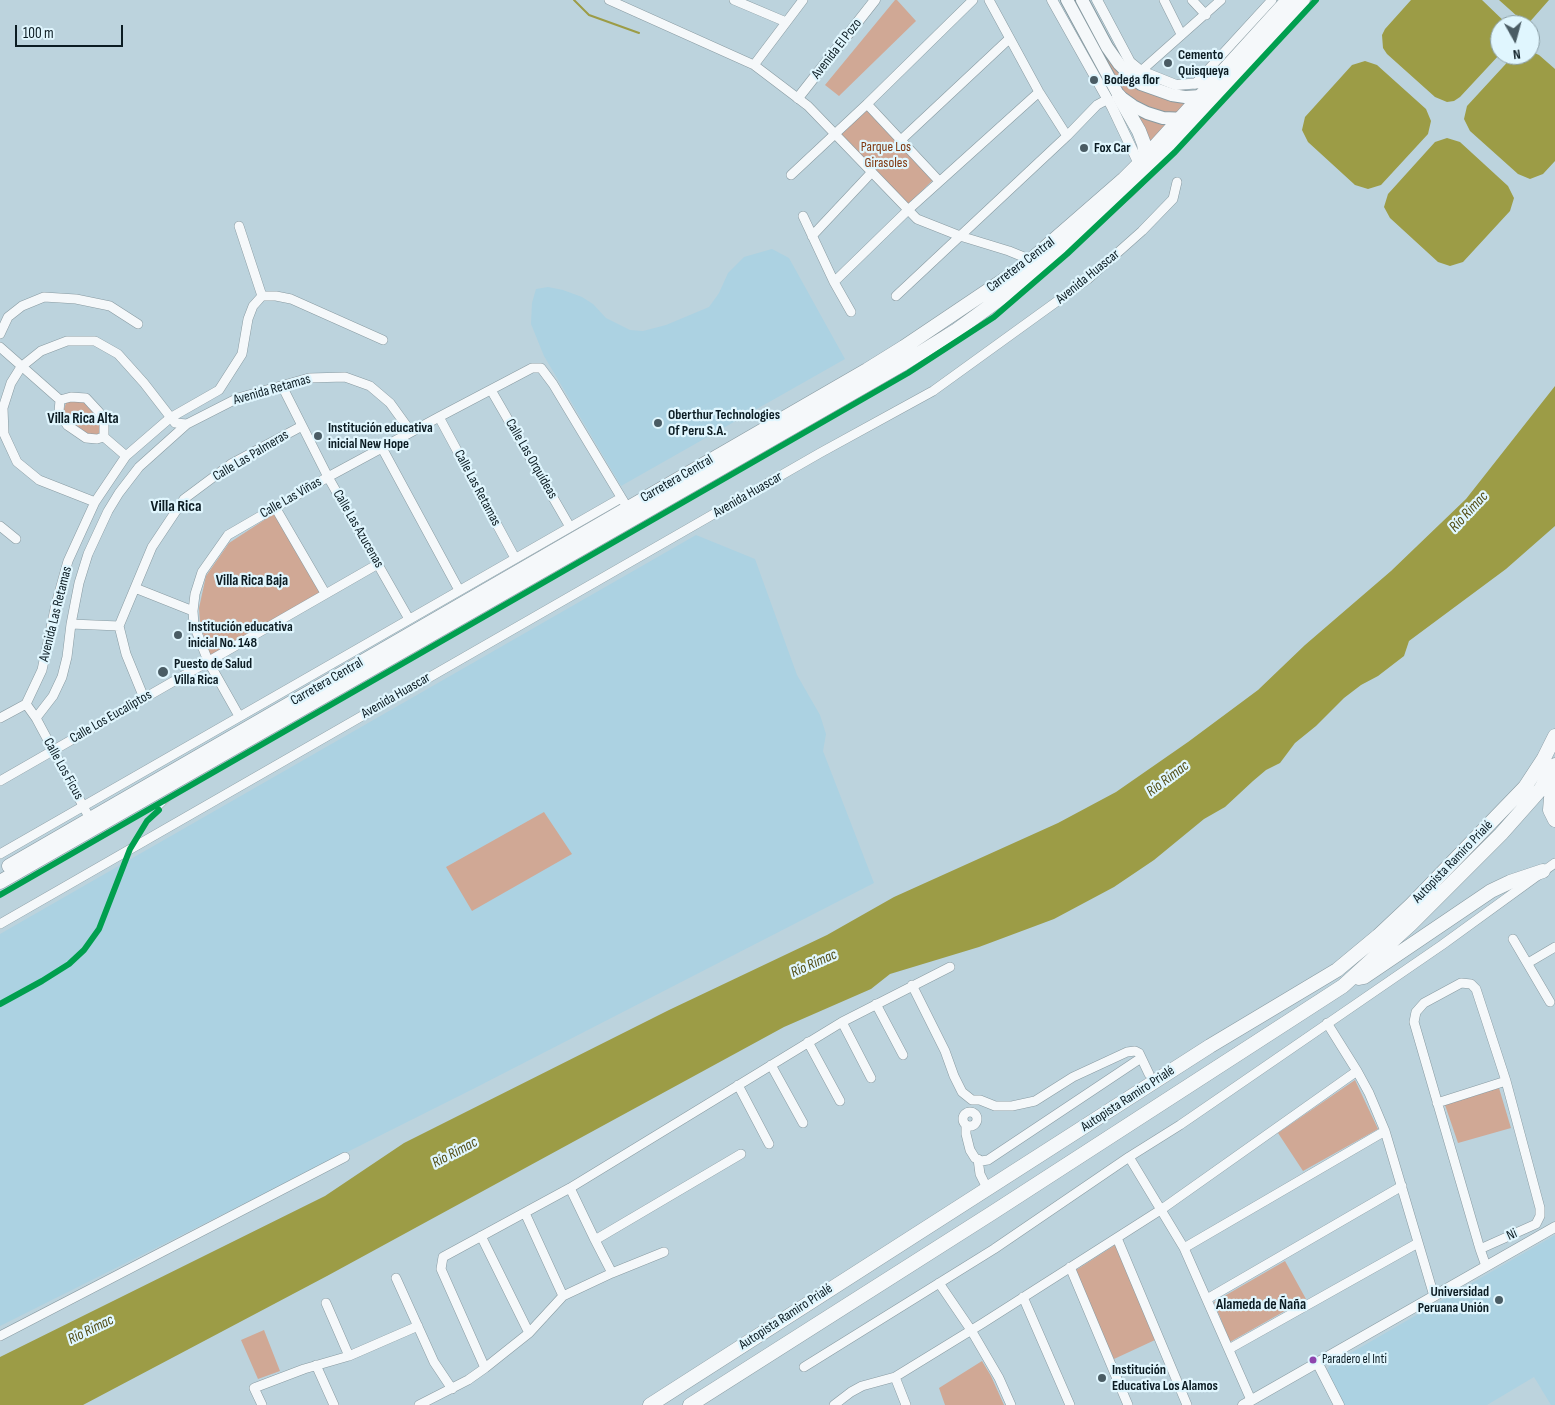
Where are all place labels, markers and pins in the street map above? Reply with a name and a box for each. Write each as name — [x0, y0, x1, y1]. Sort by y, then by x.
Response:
place label: Cemento Quisqueya — [1178, 47, 1229, 80]
marker: Cemento Quisqueya — [1162, 57, 1174, 69]
place label: Bodega flor — [1104, 72, 1159, 88]
marker: Bodega flor — [1088, 74, 1100, 86]
place label: Fox Car — [1094, 140, 1131, 156]
marker: Fox Car — [1078, 142, 1090, 154]
place label: Oberthur Technologies Of Peru S.A. — [668, 407, 780, 440]
marker: Oberthur Technologies Of Peru S.A. — [652, 417, 664, 429]
place label: Institución educativa inicial New Hope — [328, 420, 433, 452]
marker: Institución educativa inicial New Hope — [312, 430, 324, 442]
place label: Institución educativa inicial No. 148 — [188, 619, 293, 652]
marker: Institución educativa inicial No. 148 — [172, 629, 184, 641]
place label: Puesto de Salud Villa Rica — [174, 656, 252, 689]
marker: Puesto de Salud Villa Rica — [156, 665, 170, 679]
place label: Universidad Peruana Unión — [1418, 1284, 1489, 1316]
marker: Universidad Peruana Unión — [1493, 1294, 1505, 1306]
place label: Paradero el Inti — [1322, 1352, 1387, 1368]
marker: Paradero el Inti — [1308, 1355, 1318, 1365]
place label: Institución Educativa Los Alamos — [1112, 1362, 1218, 1394]
marker: Institución Educativa Los Alamos — [1096, 1372, 1108, 1384]

